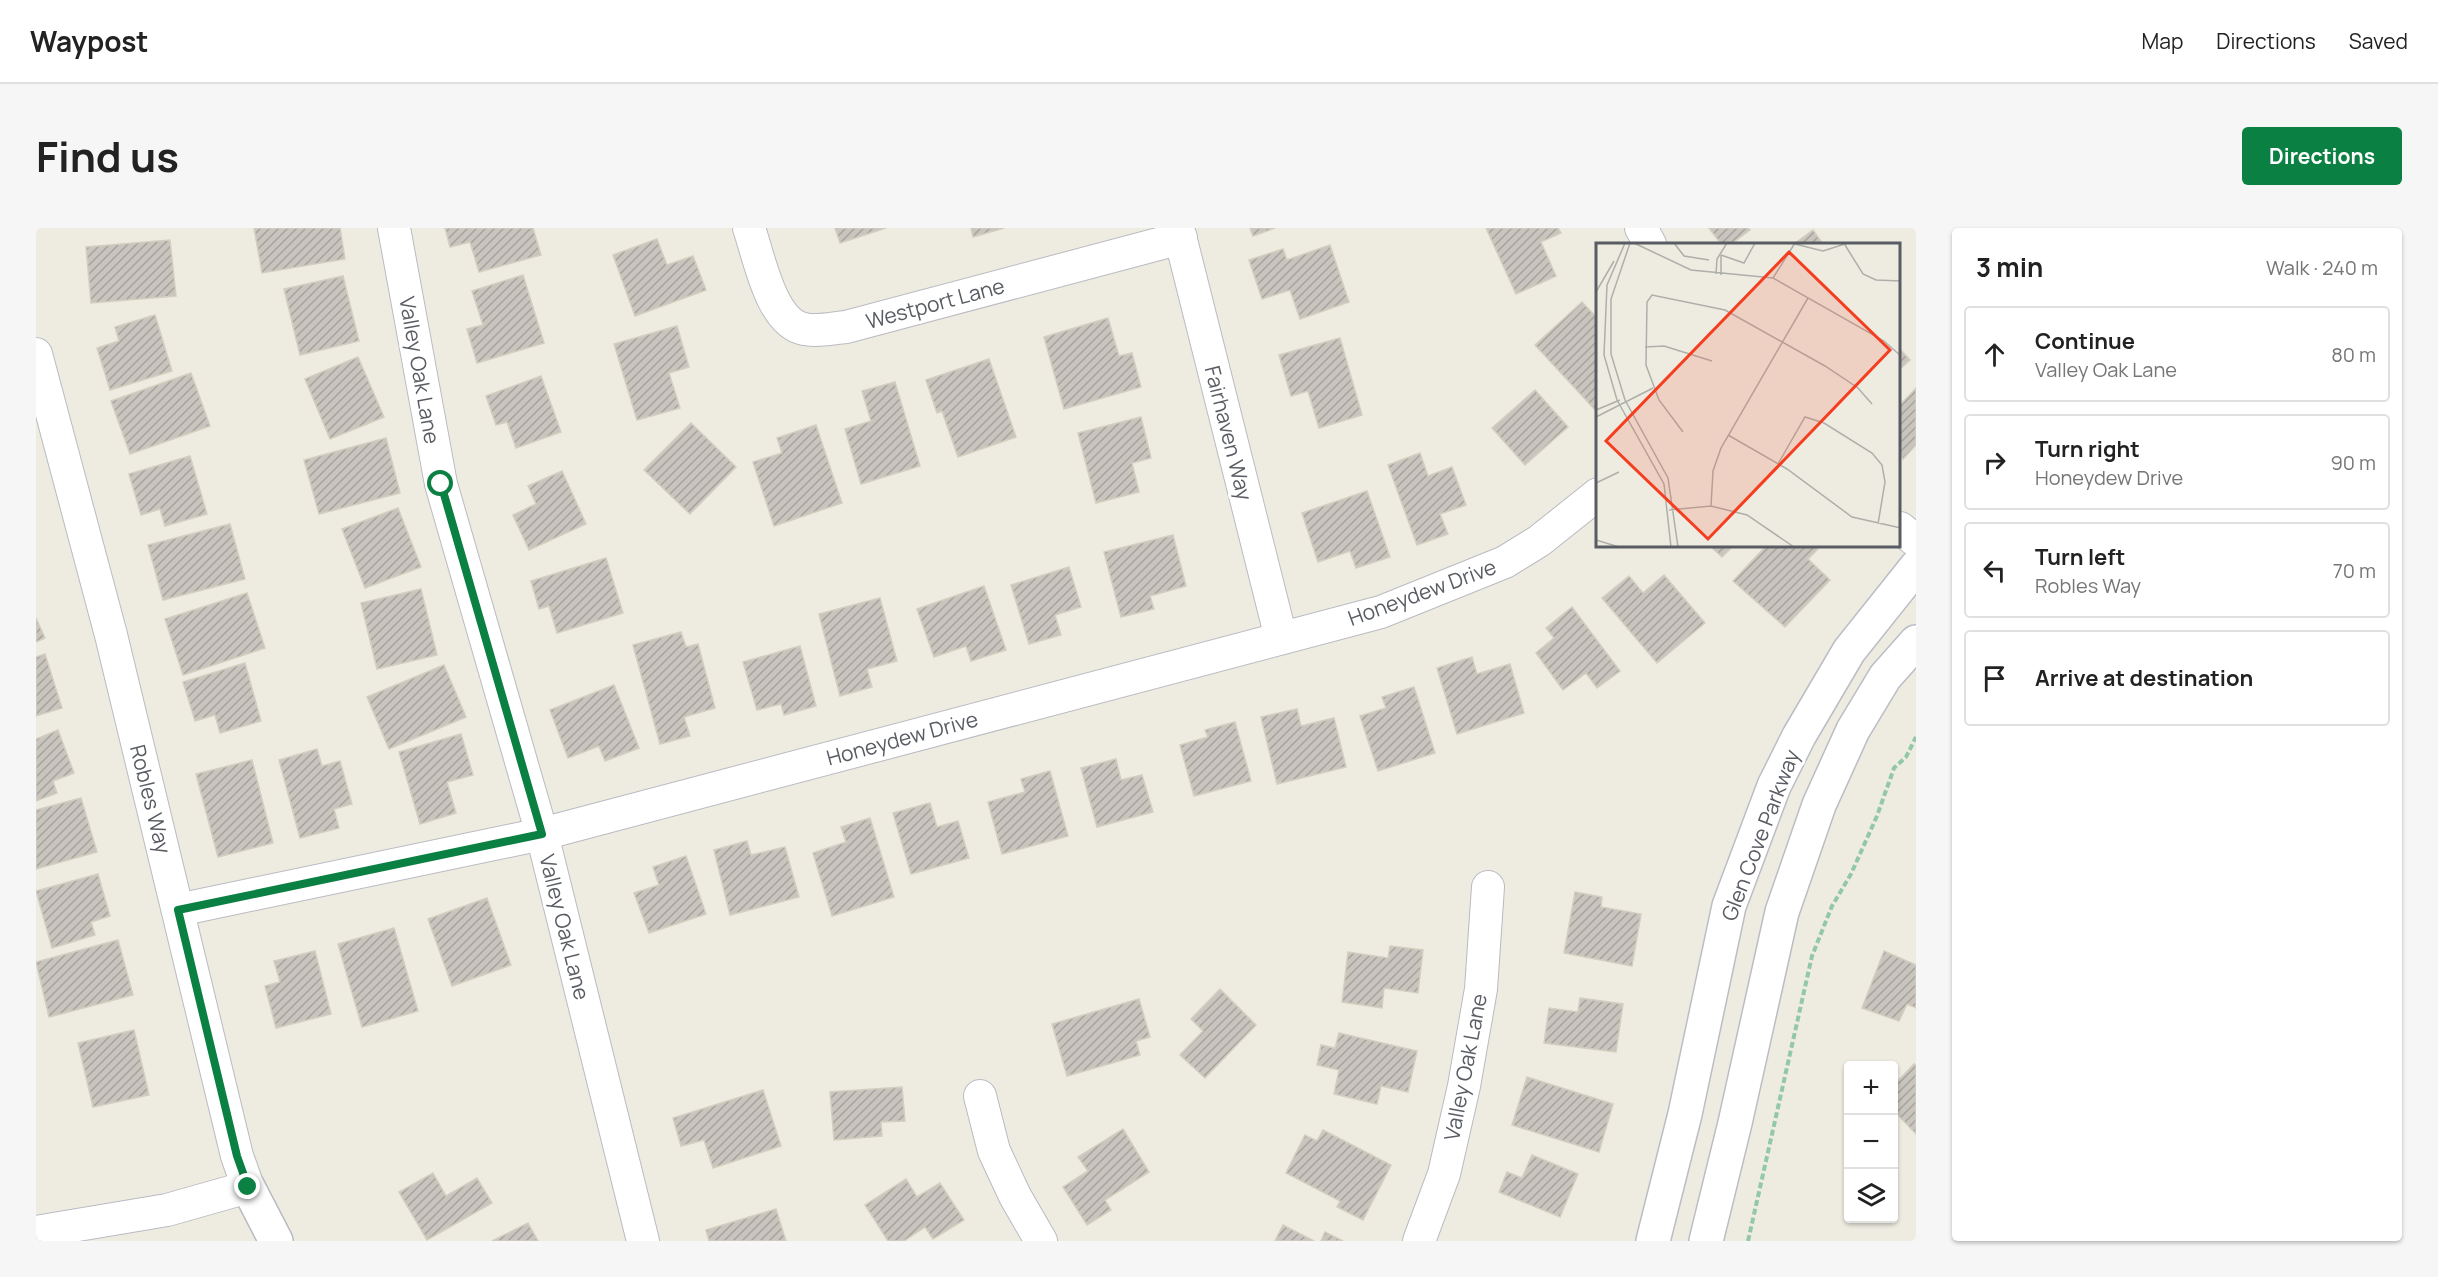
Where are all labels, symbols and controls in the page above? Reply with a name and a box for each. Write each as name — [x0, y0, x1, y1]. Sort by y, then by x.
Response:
text: Waypost — [30, 22, 149, 60]
text: Map — [2142, 27, 2183, 55]
text: Directions — [2216, 27, 2316, 55]
text: Saved — [2349, 27, 2408, 55]
text: Find us — [36, 127, 179, 185]
button: Directions — [2242, 127, 2402, 185]
inset map — [1596, 243, 1901, 548]
text: 3 min — [1976, 249, 2043, 285]
text: Walk · 240 m — [2266, 254, 2378, 281]
street label: Westport Lane — [863, 271, 1007, 335]
street label: Valley Oak Lane — [393, 294, 447, 446]
text: Continue — [2035, 326, 2135, 356]
icon: ahead — [1978, 338, 2011, 371]
text: 80 m — [2331, 341, 2376, 368]
text: Valley Oak Lane — [2035, 356, 2177, 383]
street label: Fairhaven Way — [1199, 363, 1259, 503]
text: Turn right — [2035, 434, 2140, 464]
icon: right — [1978, 446, 2011, 479]
text: 90 m — [2330, 449, 2376, 476]
text: Honeydew Drive — [2035, 464, 2183, 491]
route start — [427, 470, 453, 496]
text: Turn left — [2035, 542, 2125, 572]
street label: Honeydew Drive — [1344, 552, 1500, 632]
icon: left — [1978, 554, 2011, 587]
text: 70 m — [2333, 557, 2376, 584]
text: Robles Way — [2035, 572, 2141, 599]
icon: arrive — [1978, 662, 2011, 695]
text: Arrive at destination — [2035, 663, 2253, 693]
street label: Honeydew Drive — [823, 704, 981, 772]
street label: Robles Way — [124, 742, 178, 856]
street label: Glen Cove Parkway — [1714, 745, 1806, 925]
street label: Valley Oak Lane — [533, 851, 597, 1003]
street label: Valley Oak Lane — [1437, 991, 1493, 1143]
map controls — [1844, 1061, 1898, 1223]
button: + — [1844, 1061, 1898, 1115]
button: − — [1844, 1115, 1898, 1169]
button: layers — [1844, 1169, 1898, 1223]
route end — [234, 1173, 260, 1199]

